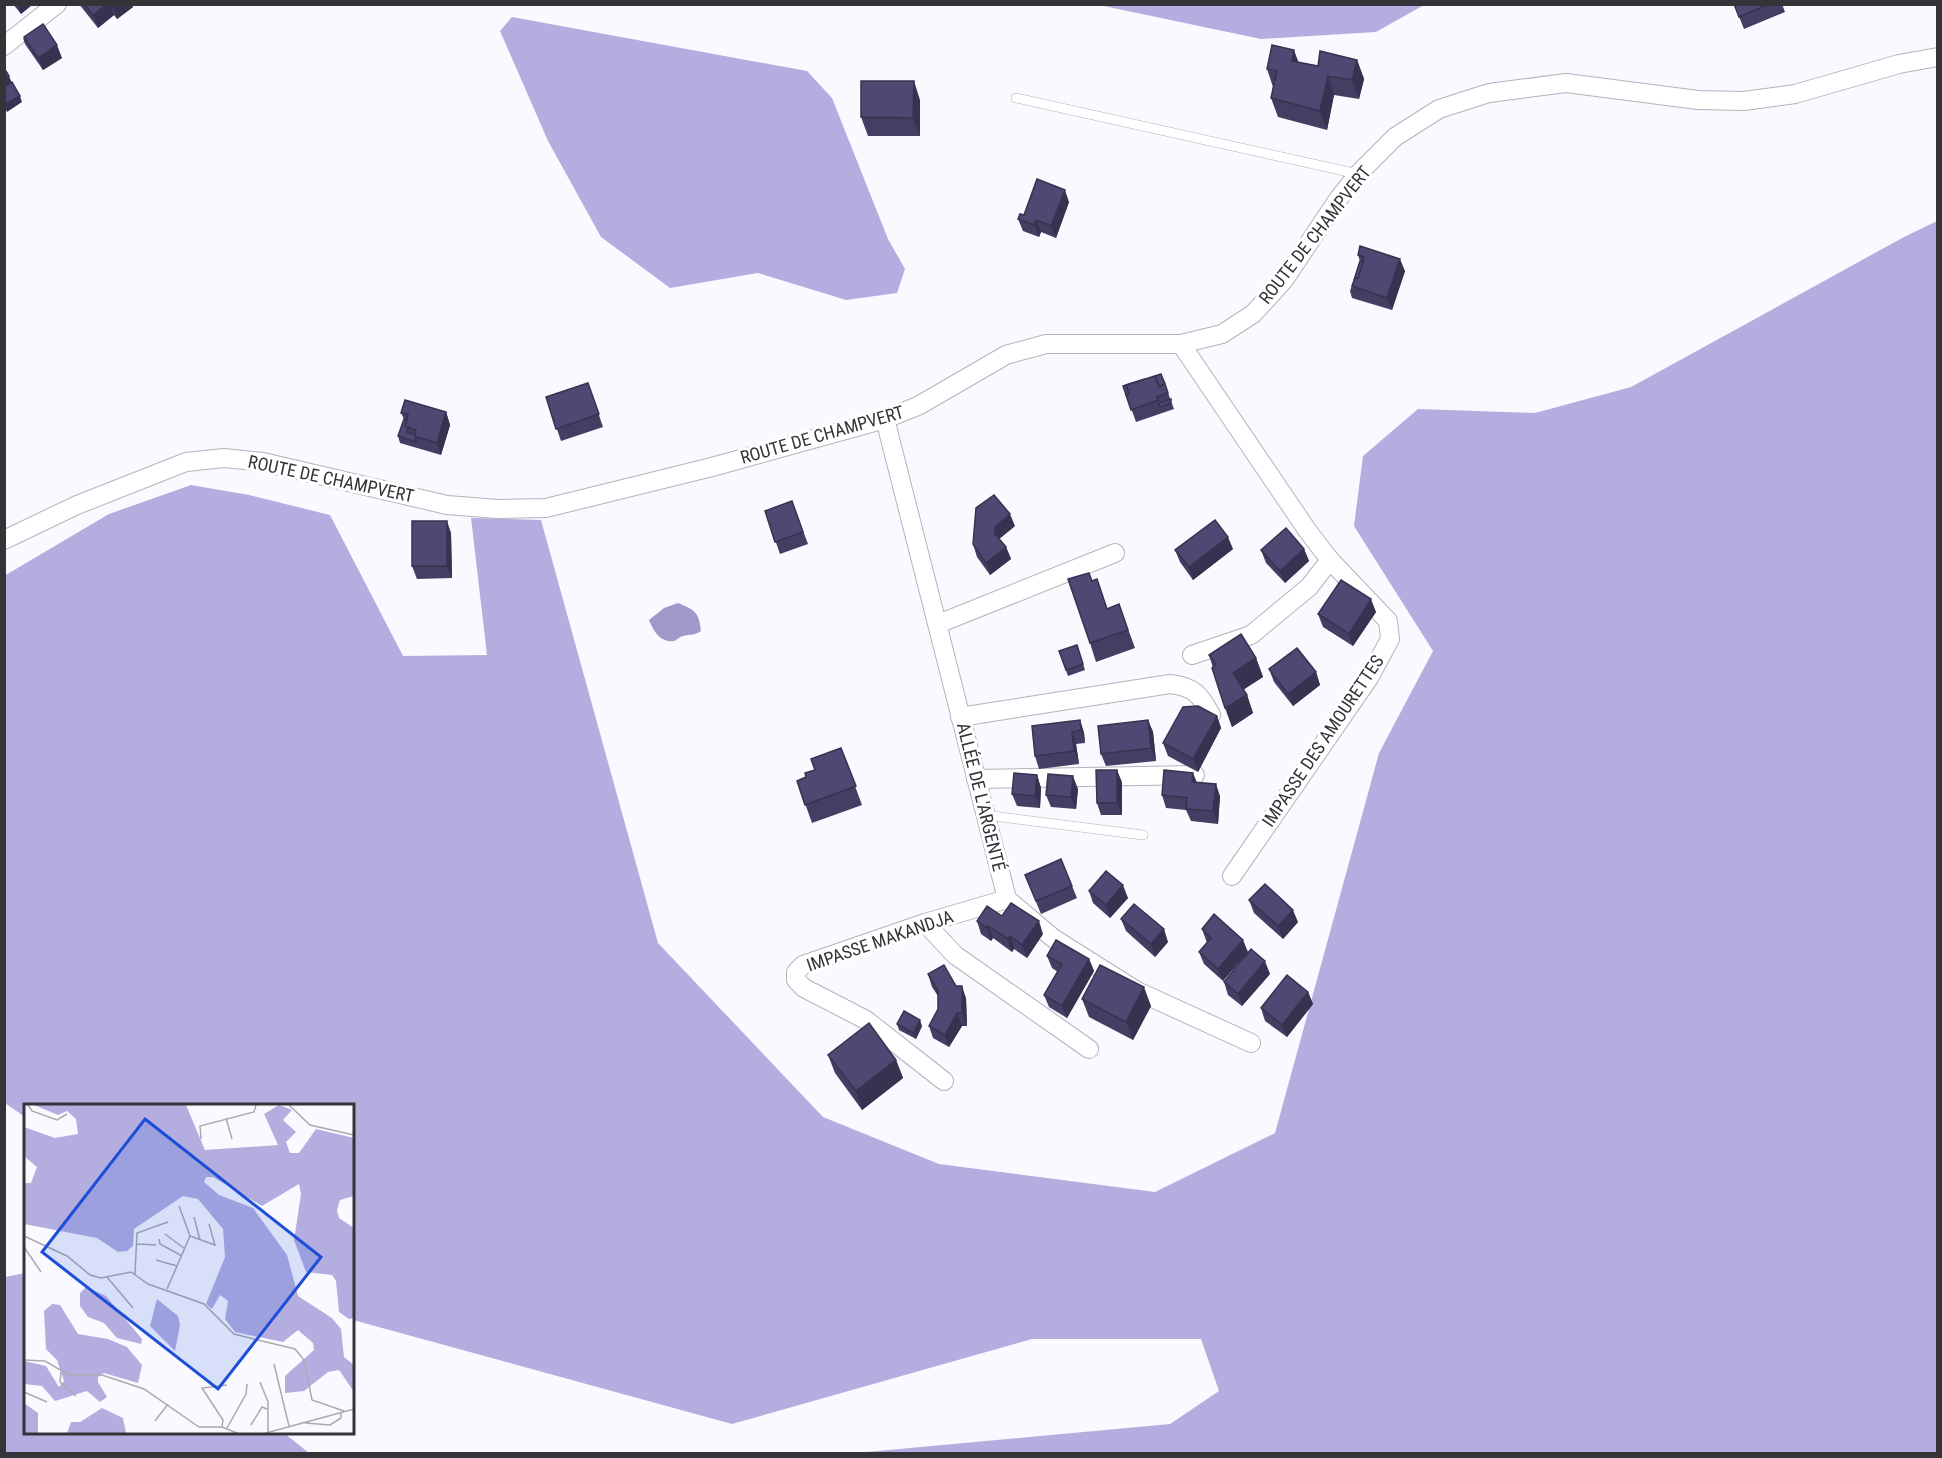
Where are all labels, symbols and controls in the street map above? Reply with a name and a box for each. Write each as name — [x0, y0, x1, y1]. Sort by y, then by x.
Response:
street label: ROUTE DE CHAMPVERT — [1254, 162, 1375, 308]
street label: ROUTE DE CHAMPVERT — [738, 401, 906, 468]
street label: ROUTE DE CHAMPVERT — [246, 451, 416, 506]
street label: IMPASSE DES AMOURETTES — [1257, 651, 1388, 830]
street label: ALLÉE DE L'ARGENTÉ — [953, 720, 1010, 873]
street label: IMPASSE MAKANDJA — [804, 905, 956, 975]
inset map — [24, 1104, 354, 1434]

